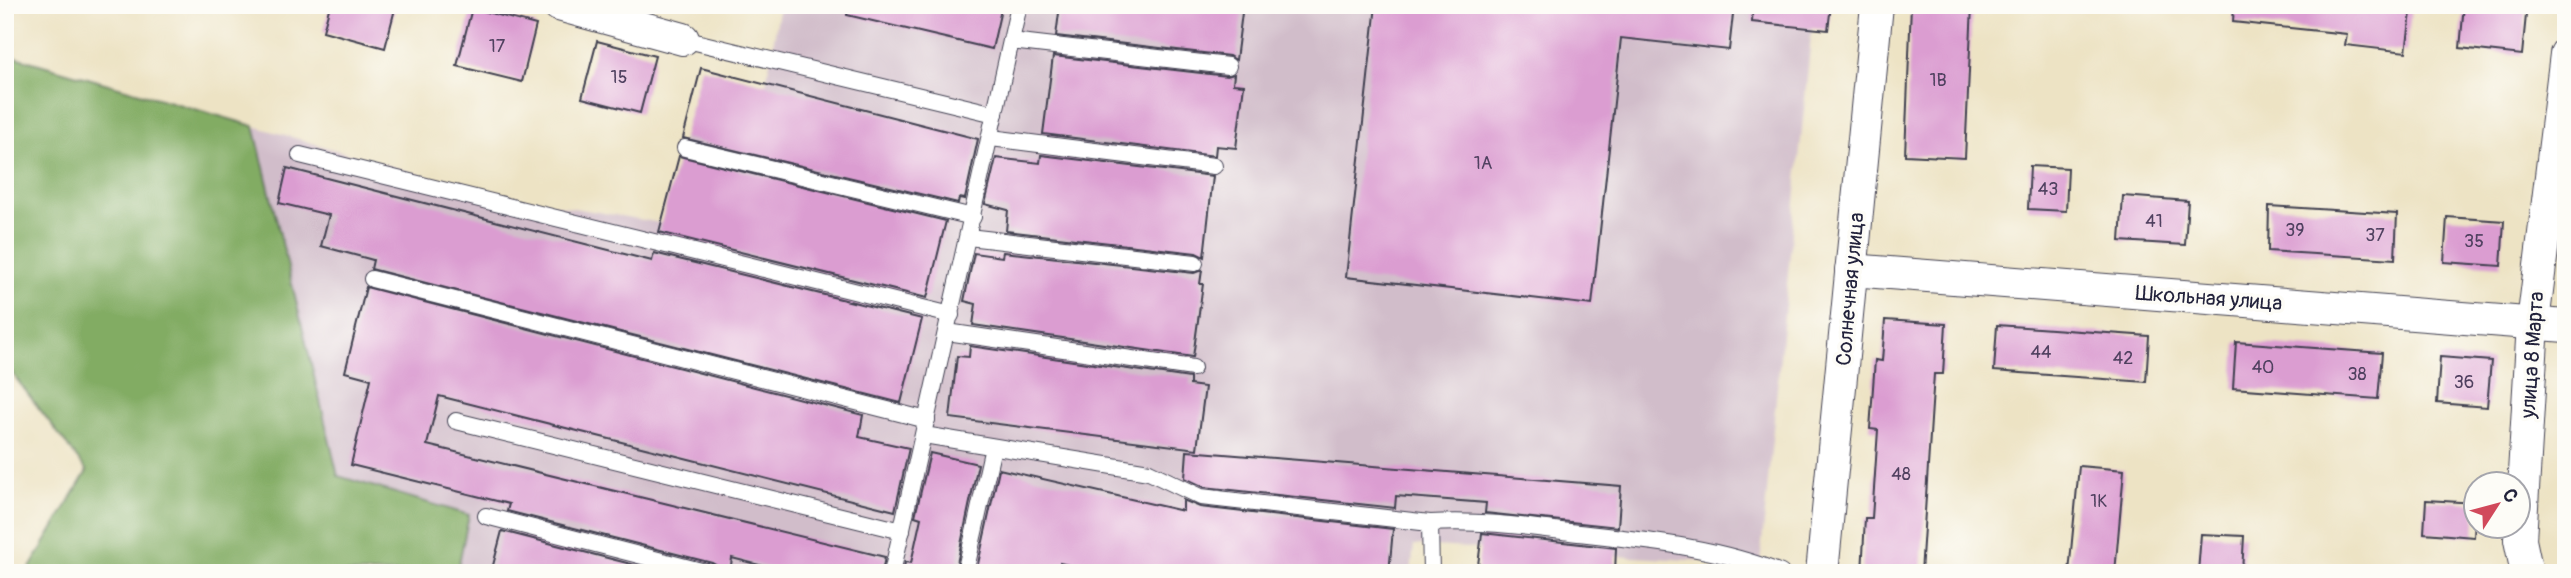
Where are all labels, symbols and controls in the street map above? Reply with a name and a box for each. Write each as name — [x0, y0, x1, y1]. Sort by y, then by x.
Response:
house number: 17 — [489, 35, 506, 58]
house number: 15 — [611, 66, 627, 89]
house number: 1В — [1929, 69, 1947, 92]
house number: 1А — [1474, 152, 1493, 175]
house number: 43 — [2038, 178, 2058, 201]
house number: 41 — [2145, 210, 2163, 233]
street label: Солнечная улица — [1830, 211, 1871, 367]
house number: 39 — [2285, 219, 2305, 242]
house number: 37 — [2365, 224, 2385, 247]
house number: 35 — [2464, 230, 2484, 253]
street label: Школьная улица — [2135, 280, 2283, 317]
street label: улица 8 Марта — [2515, 291, 2550, 420]
house number: 44 — [2031, 341, 2052, 364]
house number: 42 — [2113, 347, 2133, 370]
house number: 40 — [2252, 356, 2274, 379]
house number: 38 — [2347, 363, 2367, 386]
house number: 36 — [2454, 371, 2474, 394]
house number: 48 — [1891, 463, 1911, 486]
north arrow — [2462, 470, 2532, 540]
text: С — [2497, 484, 2523, 508]
house number: 1К — [2090, 490, 2108, 513]

